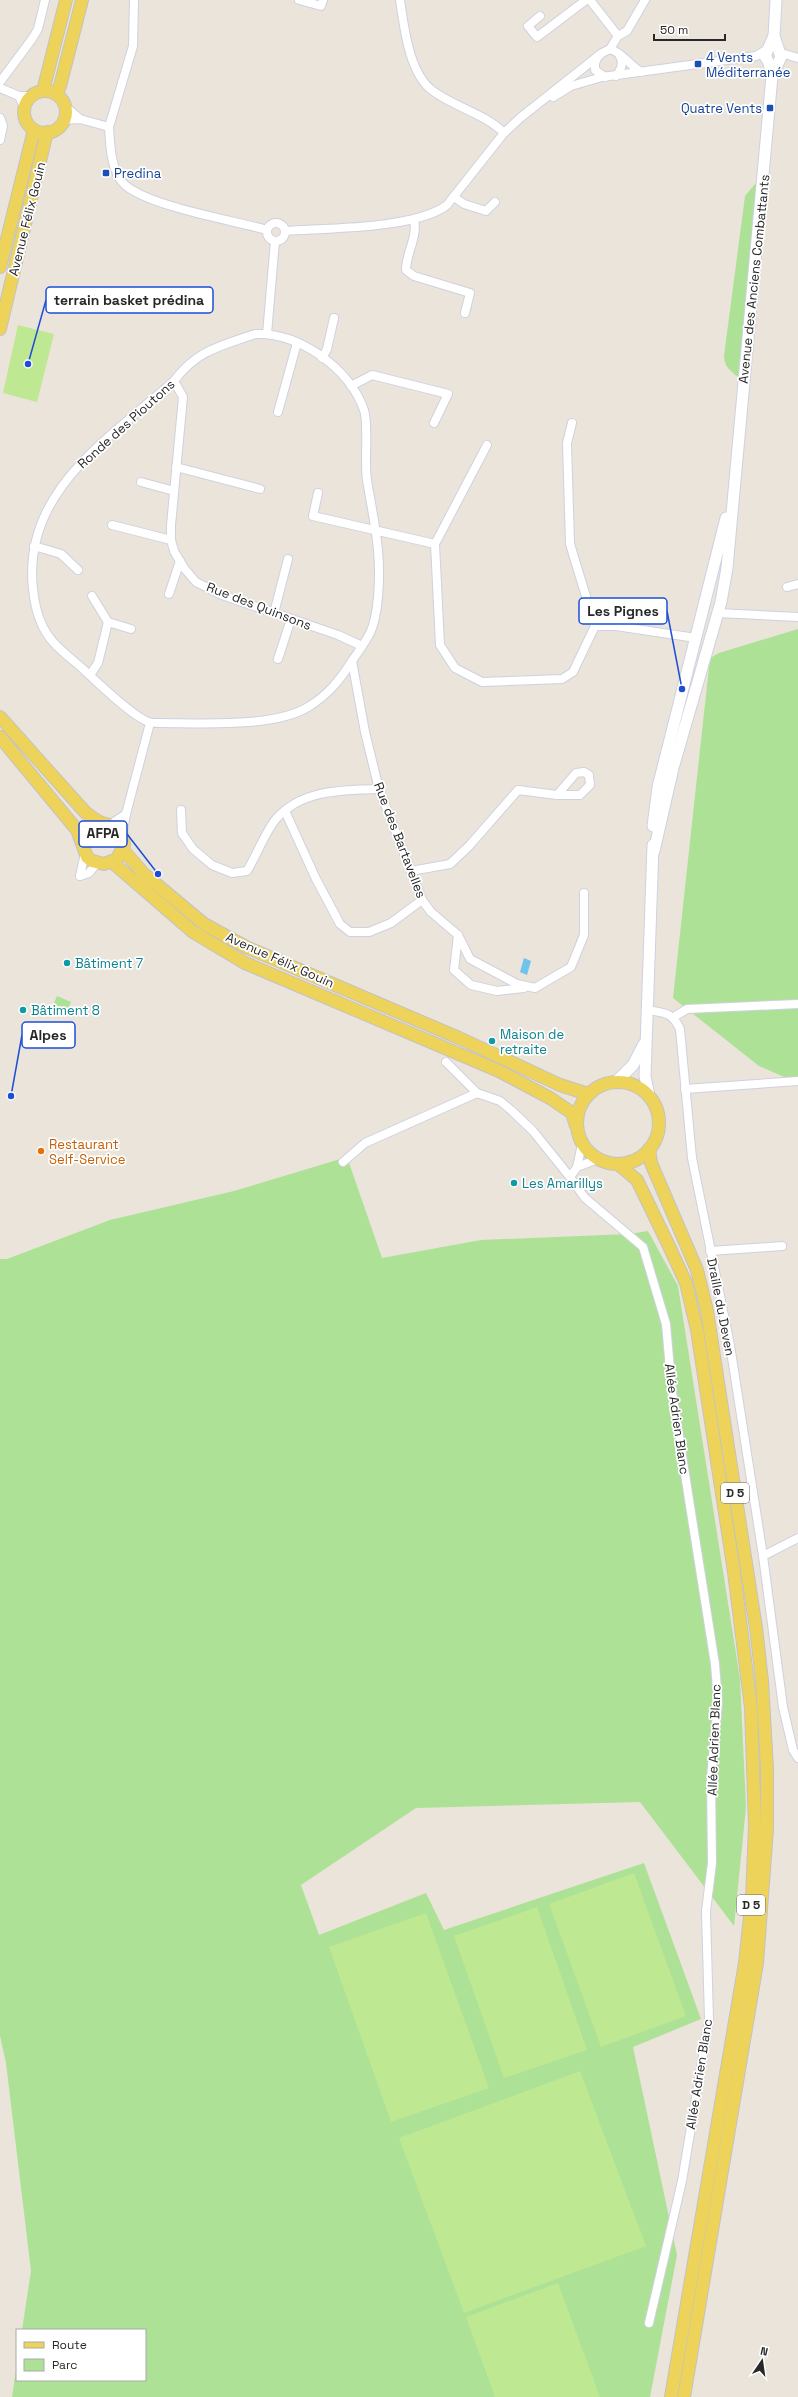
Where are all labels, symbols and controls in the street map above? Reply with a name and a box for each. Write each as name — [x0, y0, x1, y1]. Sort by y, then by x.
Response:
scale bar — [654, 16, 725, 42]
text: 50 m — [660, 22, 688, 38]
place label: 4 Vents Méditerranée — [706, 49, 790, 81]
marker: 4 Vents Méditerranée — [693, 59, 703, 69]
place label: Quatre Vents — [681, 100, 762, 117]
marker: Quatre Vents — [765, 103, 775, 113]
street label: Avenue Félix Gouin — [5, 160, 49, 278]
place label: Predina — [114, 165, 162, 182]
marker: Predina — [101, 168, 111, 178]
street label: Avenue des Anciens Combattants — [735, 174, 773, 384]
callout: terrain basket prédina — [46, 287, 213, 313]
text: terrain basket prédina — [54, 291, 204, 309]
street label: Ronde des Pioutons — [74, 376, 178, 472]
street label: Rue des Quinsons — [204, 578, 314, 634]
callout: Les Pignes — [579, 598, 667, 624]
text: Les Pignes — [587, 602, 659, 620]
street label: Rue des Bartavelles — [370, 780, 430, 901]
callout: AFPA — [79, 821, 127, 847]
text: AFPA — [87, 824, 120, 842]
street label: Avenue Félix Gouin — [223, 928, 337, 992]
place label: Bâtiment 7 — [75, 955, 143, 972]
marker: Bâtiment 7 — [62, 958, 72, 968]
place label: Bâtiment 8 — [31, 1002, 100, 1019]
marker: Bâtiment 8 — [18, 1005, 28, 1015]
callout: Alpes — [22, 1022, 75, 1048]
text: Alpes — [30, 1026, 66, 1044]
place label: Maison de retraite — [500, 1026, 564, 1058]
marker: Maison de retraite — [487, 1036, 497, 1046]
place label: Restaurant Self-Service — [49, 1136, 125, 1168]
marker: Restaurant Self-Service — [36, 1146, 46, 1156]
place label: Les Amarillys — [522, 1175, 603, 1192]
marker: Les Amarillys — [509, 1178, 519, 1188]
street label: Draille du Deven — [703, 1257, 739, 1357]
street label: Allée Adrien Blanc — [661, 1362, 693, 1476]
road number: D 5 — [721, 1483, 749, 1503]
street label: Allée Adrien Blanc — [704, 1684, 724, 1796]
road number: D 5 — [737, 1895, 765, 1915]
street label: Allée Adrien Blanc — [682, 2017, 716, 2131]
legend — [16, 2329, 146, 2381]
text: Route — [52, 2337, 87, 2353]
north arrow — [742, 2341, 782, 2381]
text: N — [759, 2344, 769, 2359]
text: Parc — [52, 2357, 77, 2373]

